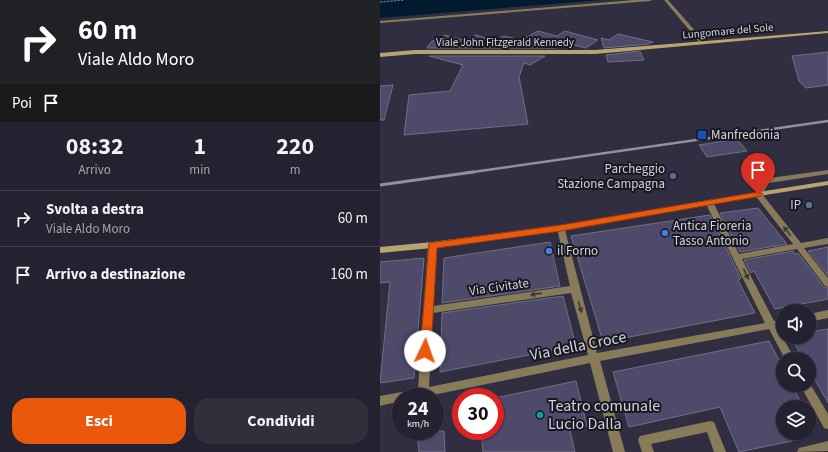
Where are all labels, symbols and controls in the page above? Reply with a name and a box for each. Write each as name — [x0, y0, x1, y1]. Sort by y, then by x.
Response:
text: 60 m — [78, 10, 137, 50]
icon: right — [12, 16, 64, 68]
street label: Lungomare del Sole — [682, 20, 775, 42]
street label: Viale John Fitzgerald Kennedy — [436, 35, 574, 50]
text: Viale Aldo Moro — [78, 47, 194, 72]
icon: arrive — [40, 92, 62, 114]
text: Poi — [12, 93, 32, 114]
place label: Manfredonia — [711, 126, 780, 144]
text: 08:32 — [66, 129, 124, 164]
text: 1 — [194, 129, 206, 164]
text: 220 — [276, 129, 314, 164]
marker: Manfredonia — [696, 129, 708, 141]
pin — [741, 153, 775, 194]
icon: arrive — [747, 159, 769, 181]
place label: Parcheggio Stazione Campagna — [557, 160, 665, 193]
text: Arrivo — [79, 161, 111, 179]
text: min — [189, 161, 210, 179]
text: m — [290, 161, 301, 179]
marker: Parcheggio Stazione Campagna — [668, 171, 678, 181]
place label: IP — [790, 196, 801, 214]
text: Svolta a destra — [46, 199, 144, 220]
marker: IP — [804, 200, 814, 210]
icon: right — [12, 208, 34, 230]
text: 60 m — [338, 208, 368, 229]
place label: Antica Fioreria Tasso Antonio — [673, 217, 751, 250]
text: Viale Aldo Moro — [46, 220, 130, 238]
one-way arrow — [783, 226, 791, 237]
marker: Antica Fioreria Tasso Antonio — [660, 228, 670, 238]
place label: il Forno — [557, 242, 598, 260]
marker: il Forno — [544, 246, 554, 256]
icon: arrive — [12, 264, 34, 286]
text: Arrivo a destinazione — [46, 264, 185, 285]
text: 160 m — [330, 264, 368, 285]
one-way arrow — [743, 268, 749, 279]
street label: Via Civitate — [468, 274, 530, 300]
one-way arrow — [530, 291, 542, 297]
one-way arrow — [577, 301, 583, 313]
map controls — [776, 304, 816, 440]
button: sound — [776, 304, 816, 344]
street label: Via della Croce — [528, 326, 628, 366]
position arrow — [404, 330, 446, 372]
button: search — [776, 352, 816, 392]
speed limit sign: 30 — [452, 388, 504, 440]
text: 24 — [407, 395, 429, 423]
place label: Teatro comunale Lucio Dalla — [548, 395, 660, 435]
button: Esci — [12, 398, 186, 444]
button: Condividi — [194, 398, 368, 444]
button: layers — [776, 400, 816, 440]
marker: Teatro comunale Lucio Dalla — [535, 410, 545, 420]
text: km/h — [407, 417, 429, 431]

